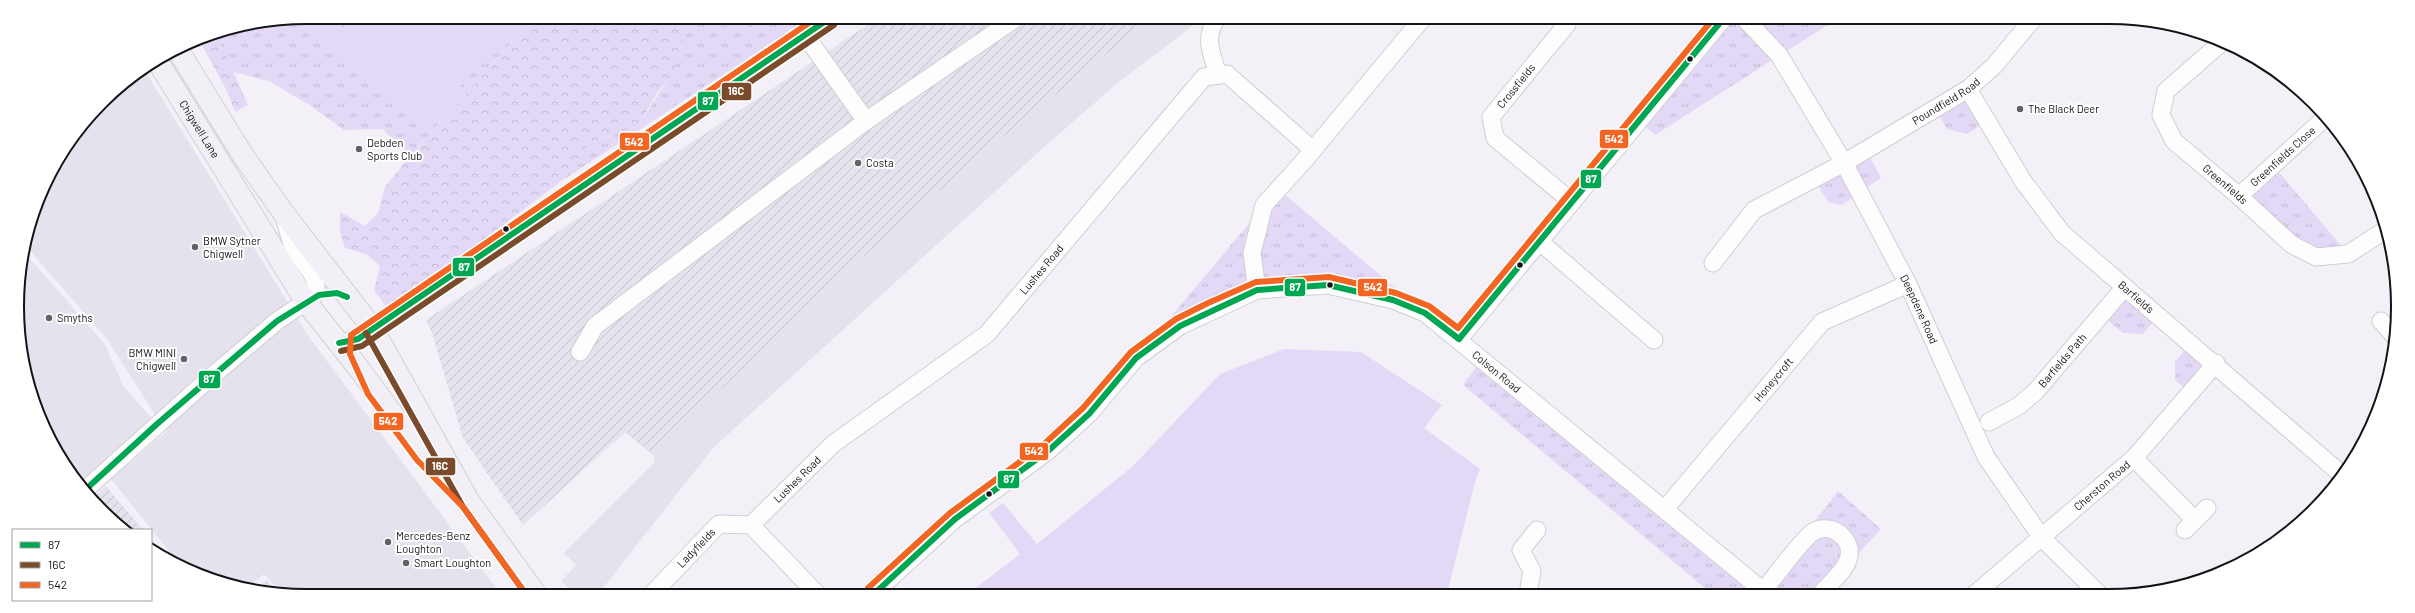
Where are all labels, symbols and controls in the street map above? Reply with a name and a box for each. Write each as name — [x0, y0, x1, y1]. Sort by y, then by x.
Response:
unlabelled marker — [1685, 54, 1695, 64]
street label: Crossfields — [1494, 61, 1537, 111]
street label: Poundfield Road — [1910, 75, 1982, 127]
line badge: 16C — [721, 82, 752, 101]
text: 16C — [728, 84, 745, 97]
line badge: 87 — [697, 91, 719, 111]
text: 87 — [702, 94, 714, 107]
street label: Chigwell Lane — [177, 98, 223, 161]
place label: The Black Deer — [2028, 102, 2099, 115]
marker: The Black Deer — [2015, 104, 2025, 114]
street label: Greenfields Close — [2247, 123, 2318, 189]
line badge: 542 — [1599, 129, 1629, 149]
line badge: 542 — [619, 132, 650, 151]
text: 542 — [1605, 132, 1623, 145]
text: 542 — [625, 135, 643, 148]
place label: Debden Sports Club — [367, 136, 422, 162]
marker: Debden Sports Club — [354, 144, 364, 154]
place label: Costa — [866, 156, 894, 169]
marker: Costa — [853, 158, 863, 168]
street label: Greenfields — [2200, 161, 2251, 207]
line badge: 87 — [1580, 169, 1602, 189]
text: 87 — [1585, 172, 1597, 185]
unlabelled marker — [501, 224, 511, 234]
place label: BMW Sytner Chigwell — [203, 234, 261, 260]
marker: BMW Sytner Chigwell — [190, 242, 200, 252]
street label: Lushes Road — [1017, 242, 1066, 297]
line badge: 87 — [452, 257, 475, 277]
text: 87 — [458, 260, 470, 273]
unlabelled marker — [1515, 260, 1525, 270]
street label: Deepdene Road — [1898, 272, 1941, 346]
line badge: 87 — [1284, 278, 1306, 297]
line badge: 542 — [1357, 278, 1388, 297]
street label: Barfields — [2116, 278, 2157, 315]
text: 87 — [1289, 280, 1301, 293]
unlabelled marker — [1325, 280, 1335, 290]
text: 542 — [1364, 280, 1382, 293]
place label: Smyths — [57, 311, 93, 324]
marker: Smyths — [44, 313, 54, 323]
street label: Barfields Path — [2035, 330, 2089, 390]
place label: BMW MINI Chigwell — [128, 346, 176, 372]
street label: Colson Road — [1470, 348, 1524, 395]
marker: BMW MINI Chigwell — [179, 354, 189, 364]
street label: Honeycroft — [1751, 355, 1795, 404]
line badge: 87 — [198, 370, 221, 389]
text: 87 — [203, 372, 215, 385]
line badge: 542 — [373, 412, 404, 431]
text: 542 — [379, 414, 397, 427]
line badge: 542 — [1019, 442, 1049, 461]
text: 542 — [1025, 444, 1043, 457]
street label: Lushes Road — [771, 453, 823, 505]
line badge: 16C — [425, 457, 456, 476]
street label: Cherston Road — [2071, 457, 2132, 513]
text: 16C — [432, 459, 449, 472]
line badge: 87 — [997, 470, 1020, 489]
text: 87 — [1003, 472, 1015, 485]
unlabelled marker — [984, 489, 994, 499]
street label: Ladyfields — [674, 525, 718, 570]
legend — [12, 529, 152, 601]
place label: Mercedes-Benz Loughton — [396, 529, 470, 555]
text: 87 — [48, 537, 60, 551]
marker: Mercedes-Benz Loughton — [383, 537, 393, 547]
place label: Smart Loughton — [414, 556, 491, 569]
text: 16C — [48, 557, 66, 571]
marker: Smart Loughton — [401, 558, 411, 568]
text: 542 — [48, 577, 67, 591]

